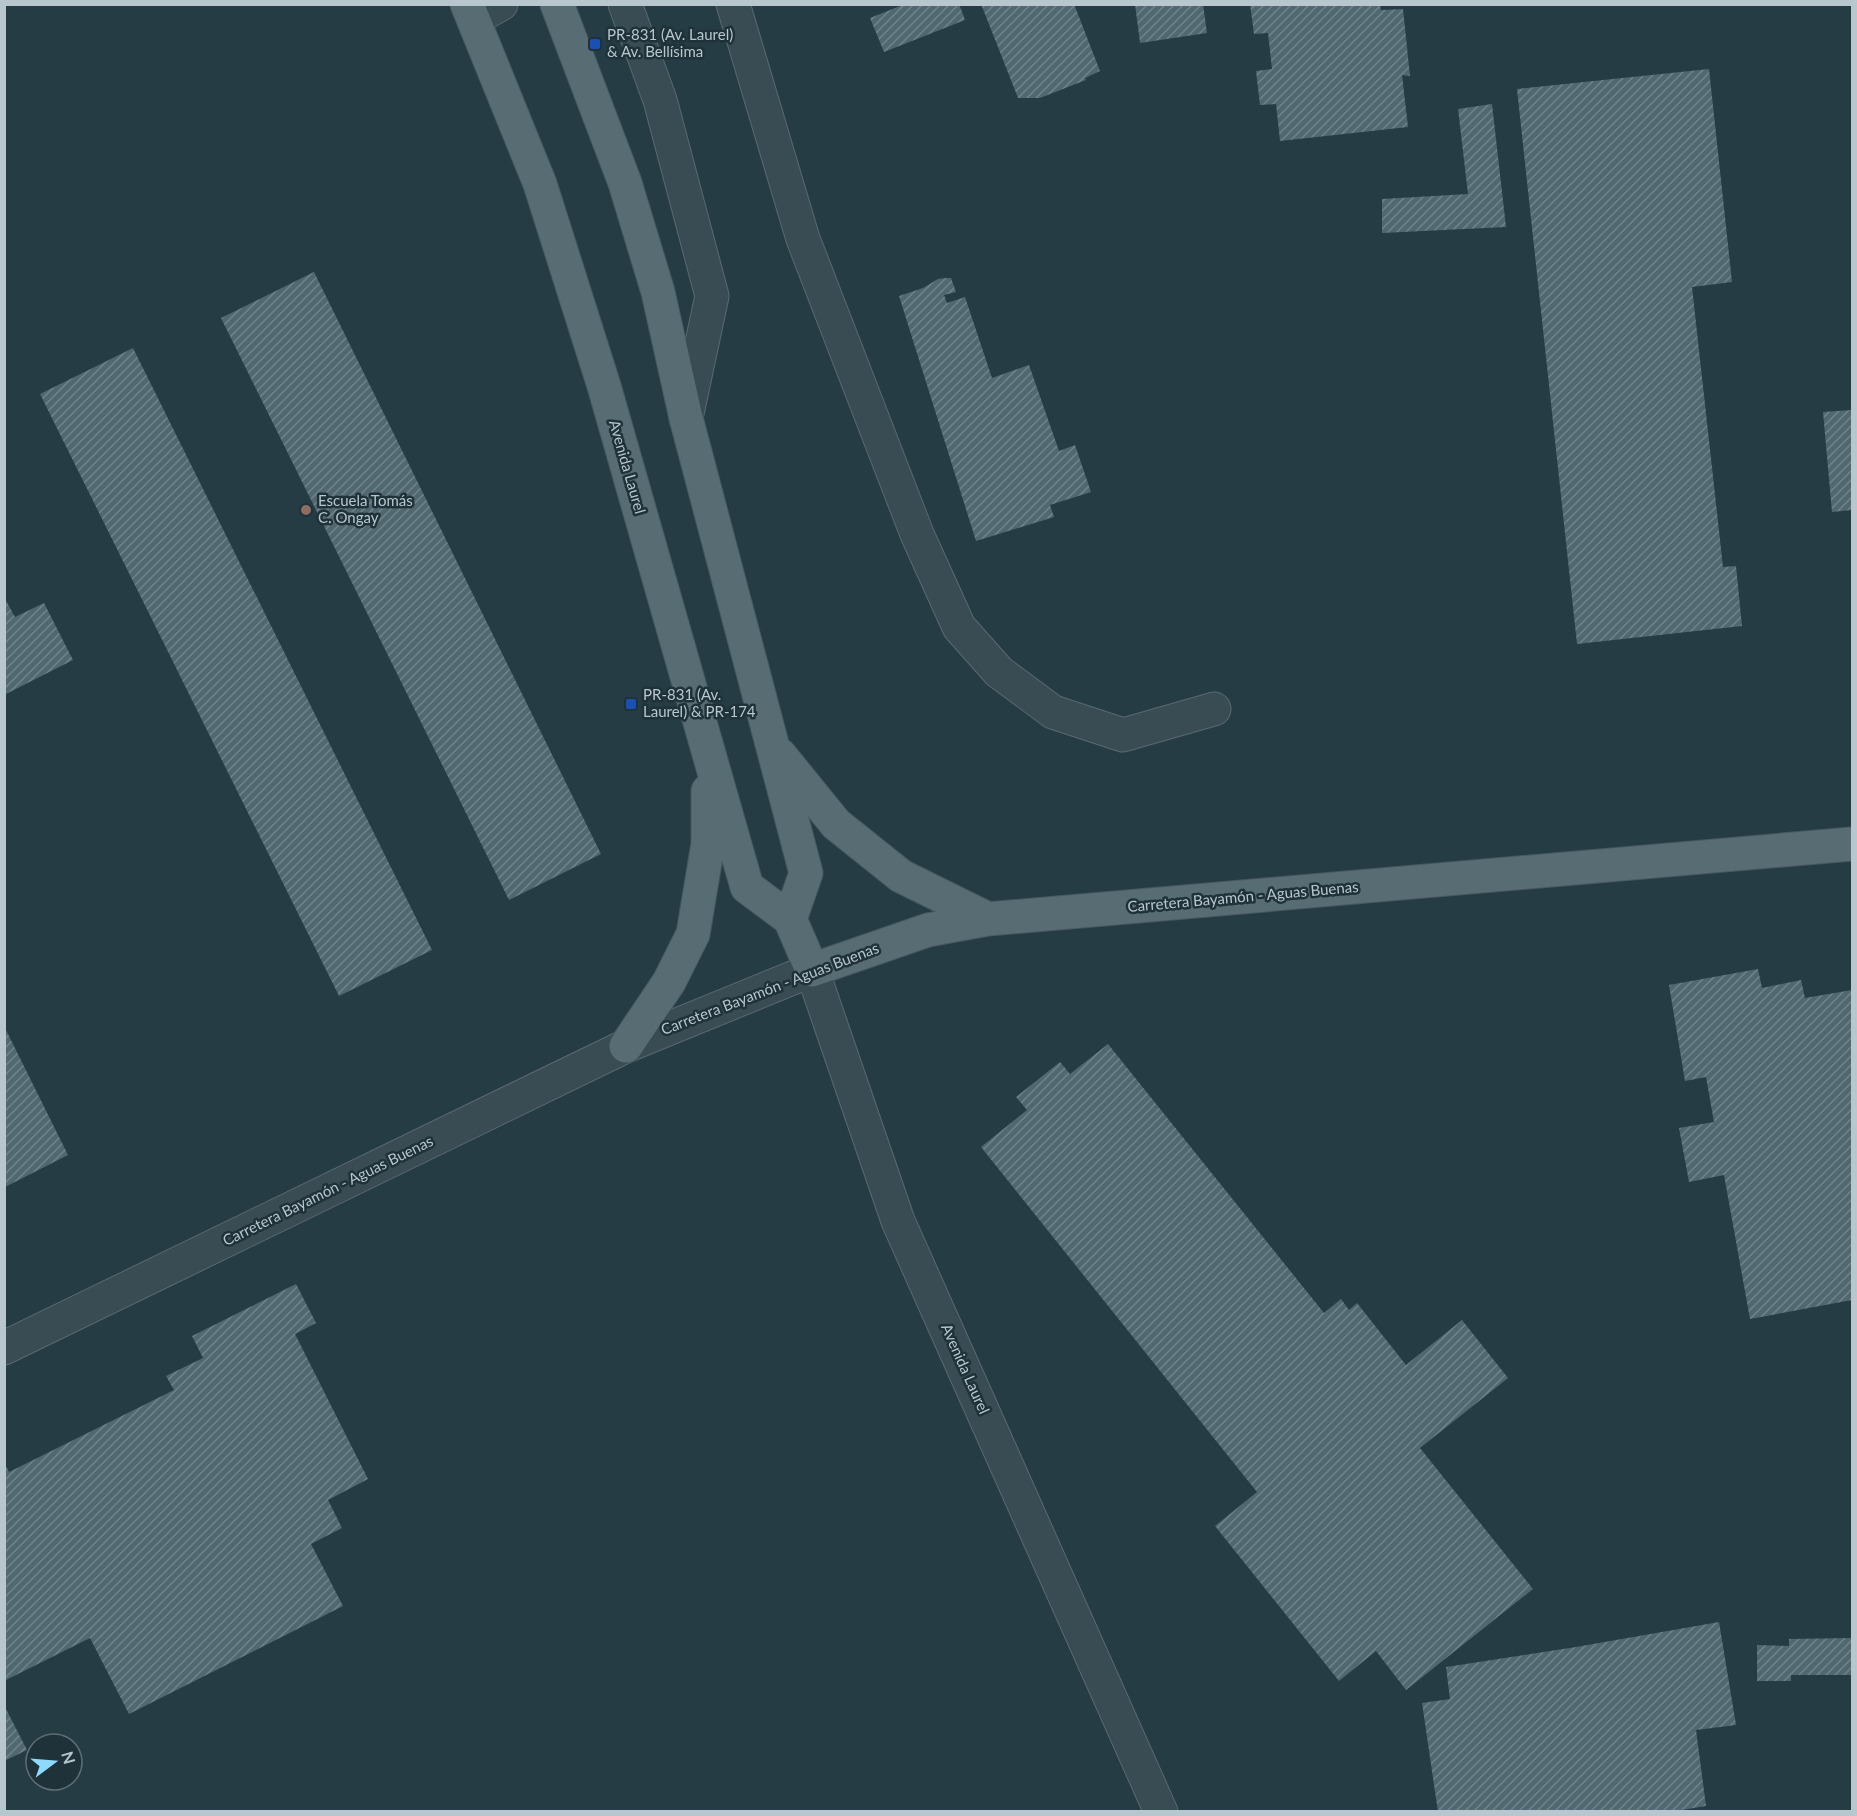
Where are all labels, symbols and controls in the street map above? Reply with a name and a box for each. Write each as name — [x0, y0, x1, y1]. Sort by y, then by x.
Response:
place label: PR-831 (Av. Laurel) & Av. Bellísima — [607, 25, 733, 60]
marker: PR-831 (Av. Laurel) & Av. Bellísima — [588, 37, 602, 51]
street label: Avenida Laurel — [606, 418, 650, 516]
place label: Escuela Tomás C. Ongay — [318, 491, 413, 526]
marker: Escuela Tomás C. Ongay — [299, 503, 313, 517]
place label: PR-831 (Av. Laurel) & PR-174 — [643, 685, 756, 720]
marker: PR-831 (Av. Laurel) & PR-174 — [624, 697, 638, 711]
street label: Carretera Bayamón - Aguas Buenas — [1127, 877, 1359, 915]
street label: Carretera Bayamón - Aguas Buenas — [658, 938, 881, 1038]
street label: Carretera Bayamón - Aguas Buenas — [219, 1131, 436, 1249]
street label: Avenida Laurel — [938, 1321, 994, 1416]
north arrow — [24, 1732, 84, 1792]
text: N — [58, 1749, 80, 1766]

